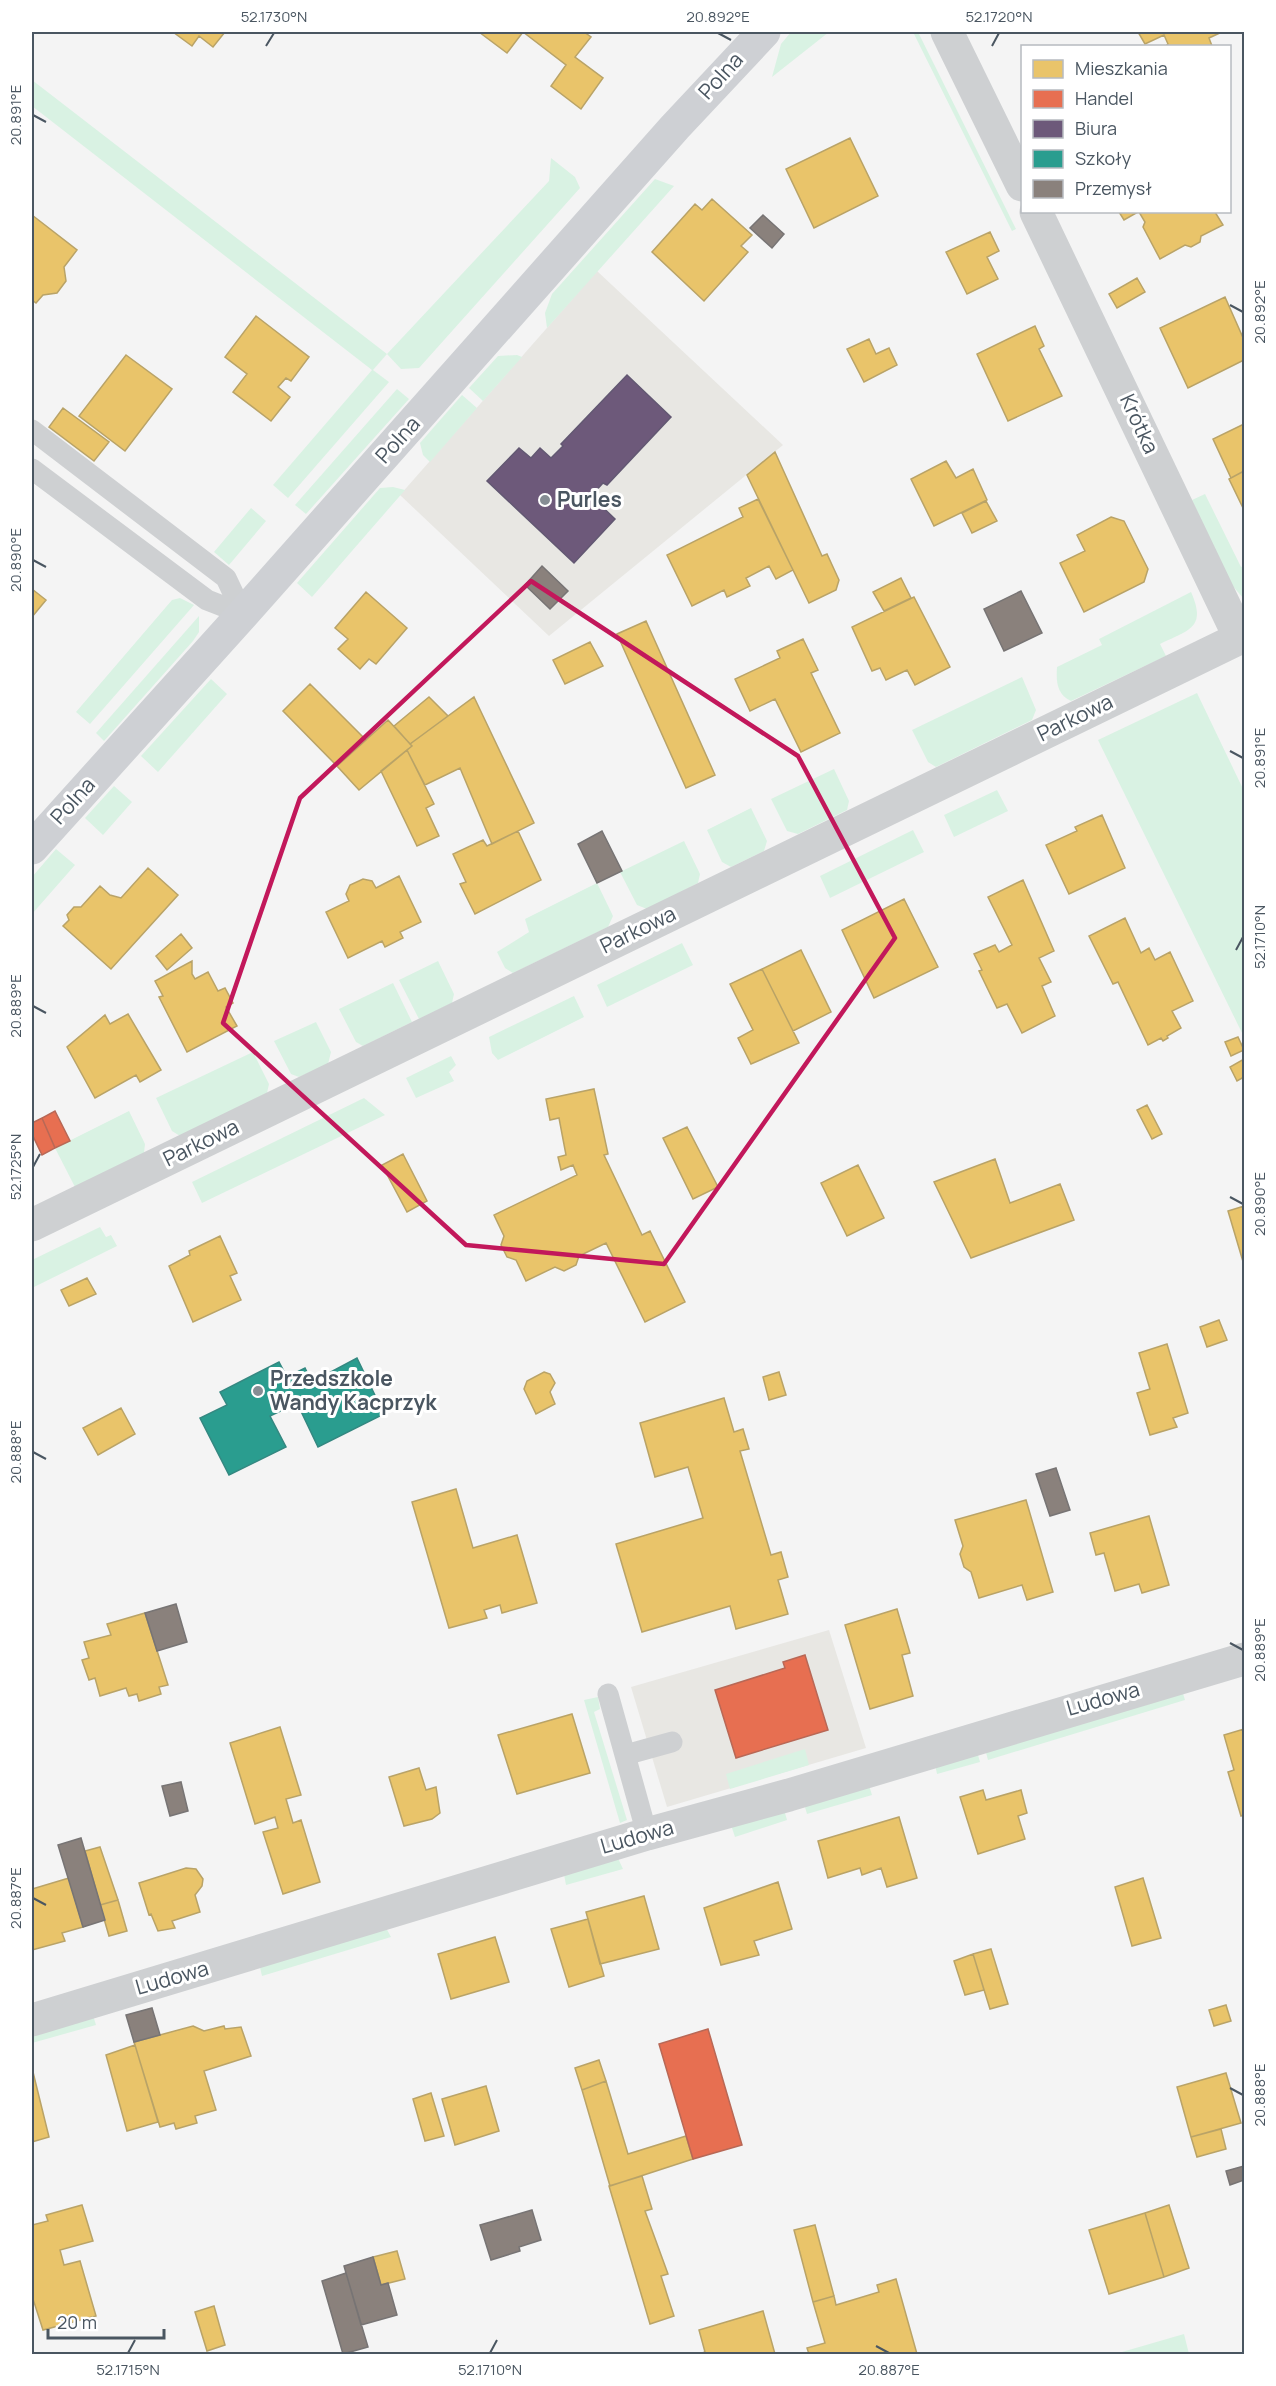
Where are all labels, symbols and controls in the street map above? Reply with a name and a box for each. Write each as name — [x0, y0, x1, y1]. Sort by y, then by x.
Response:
text: 52.1730°N — [241, 6, 307, 27]
text: 20.892°E — [686, 6, 750, 27]
text: 52.1720°N — [966, 6, 1032, 27]
legend — [1021, 45, 1231, 213]
street label: Polna — [692, 46, 749, 105]
text: Mieszkania — [1075, 56, 1168, 80]
text: 20.891°E — [5, 85, 26, 145]
text: Handel — [1075, 86, 1133, 110]
text: Biura — [1075, 116, 1117, 140]
text: Szkoły — [1075, 146, 1132, 170]
text: Przemysł — [1075, 176, 1152, 200]
text: 20.892°E — [1249, 280, 1270, 344]
street label: Krótka — [1114, 389, 1166, 458]
street label: Polna — [369, 410, 426, 469]
place label: Purles — [557, 485, 622, 513]
marker: Purles — [538, 493, 552, 507]
text: 20.890°E — [5, 528, 26, 592]
street label: Parkowa — [1032, 687, 1117, 747]
text: 20.891°E — [1249, 728, 1270, 788]
street label: Polna — [44, 771, 101, 830]
street label: Parkowa — [595, 899, 680, 959]
text: 52.1710°N — [1249, 905, 1270, 969]
text: 20.889°E — [5, 974, 26, 1038]
street label: Parkowa — [158, 1112, 243, 1172]
text: 52.1725°N — [5, 1134, 26, 1200]
text: 20.890°E — [1249, 1172, 1270, 1236]
place label: Przedszkole Wandy Kacprzyk — [270, 1364, 437, 1416]
marker: Przedszkole Wandy Kacprzyk — [251, 1384, 265, 1398]
text: 20.888°E — [5, 1421, 26, 1483]
text: 20.889°E — [1249, 1618, 1270, 1682]
street label: Ludowa — [1063, 1674, 1143, 1722]
street label: Ludowa — [597, 1812, 677, 1860]
text: 20.887°E — [5, 1867, 26, 1929]
street label: Ludowa — [132, 1953, 212, 2001]
text: 20.888°E — [1249, 2064, 1270, 2126]
scale bar — [48, 2302, 164, 2340]
text: 20 m — [57, 2310, 97, 2334]
text: 52.1715°N — [96, 2359, 160, 2380]
text: 52.1710°N — [458, 2359, 522, 2380]
text: 20.887°E — [858, 2359, 920, 2380]

